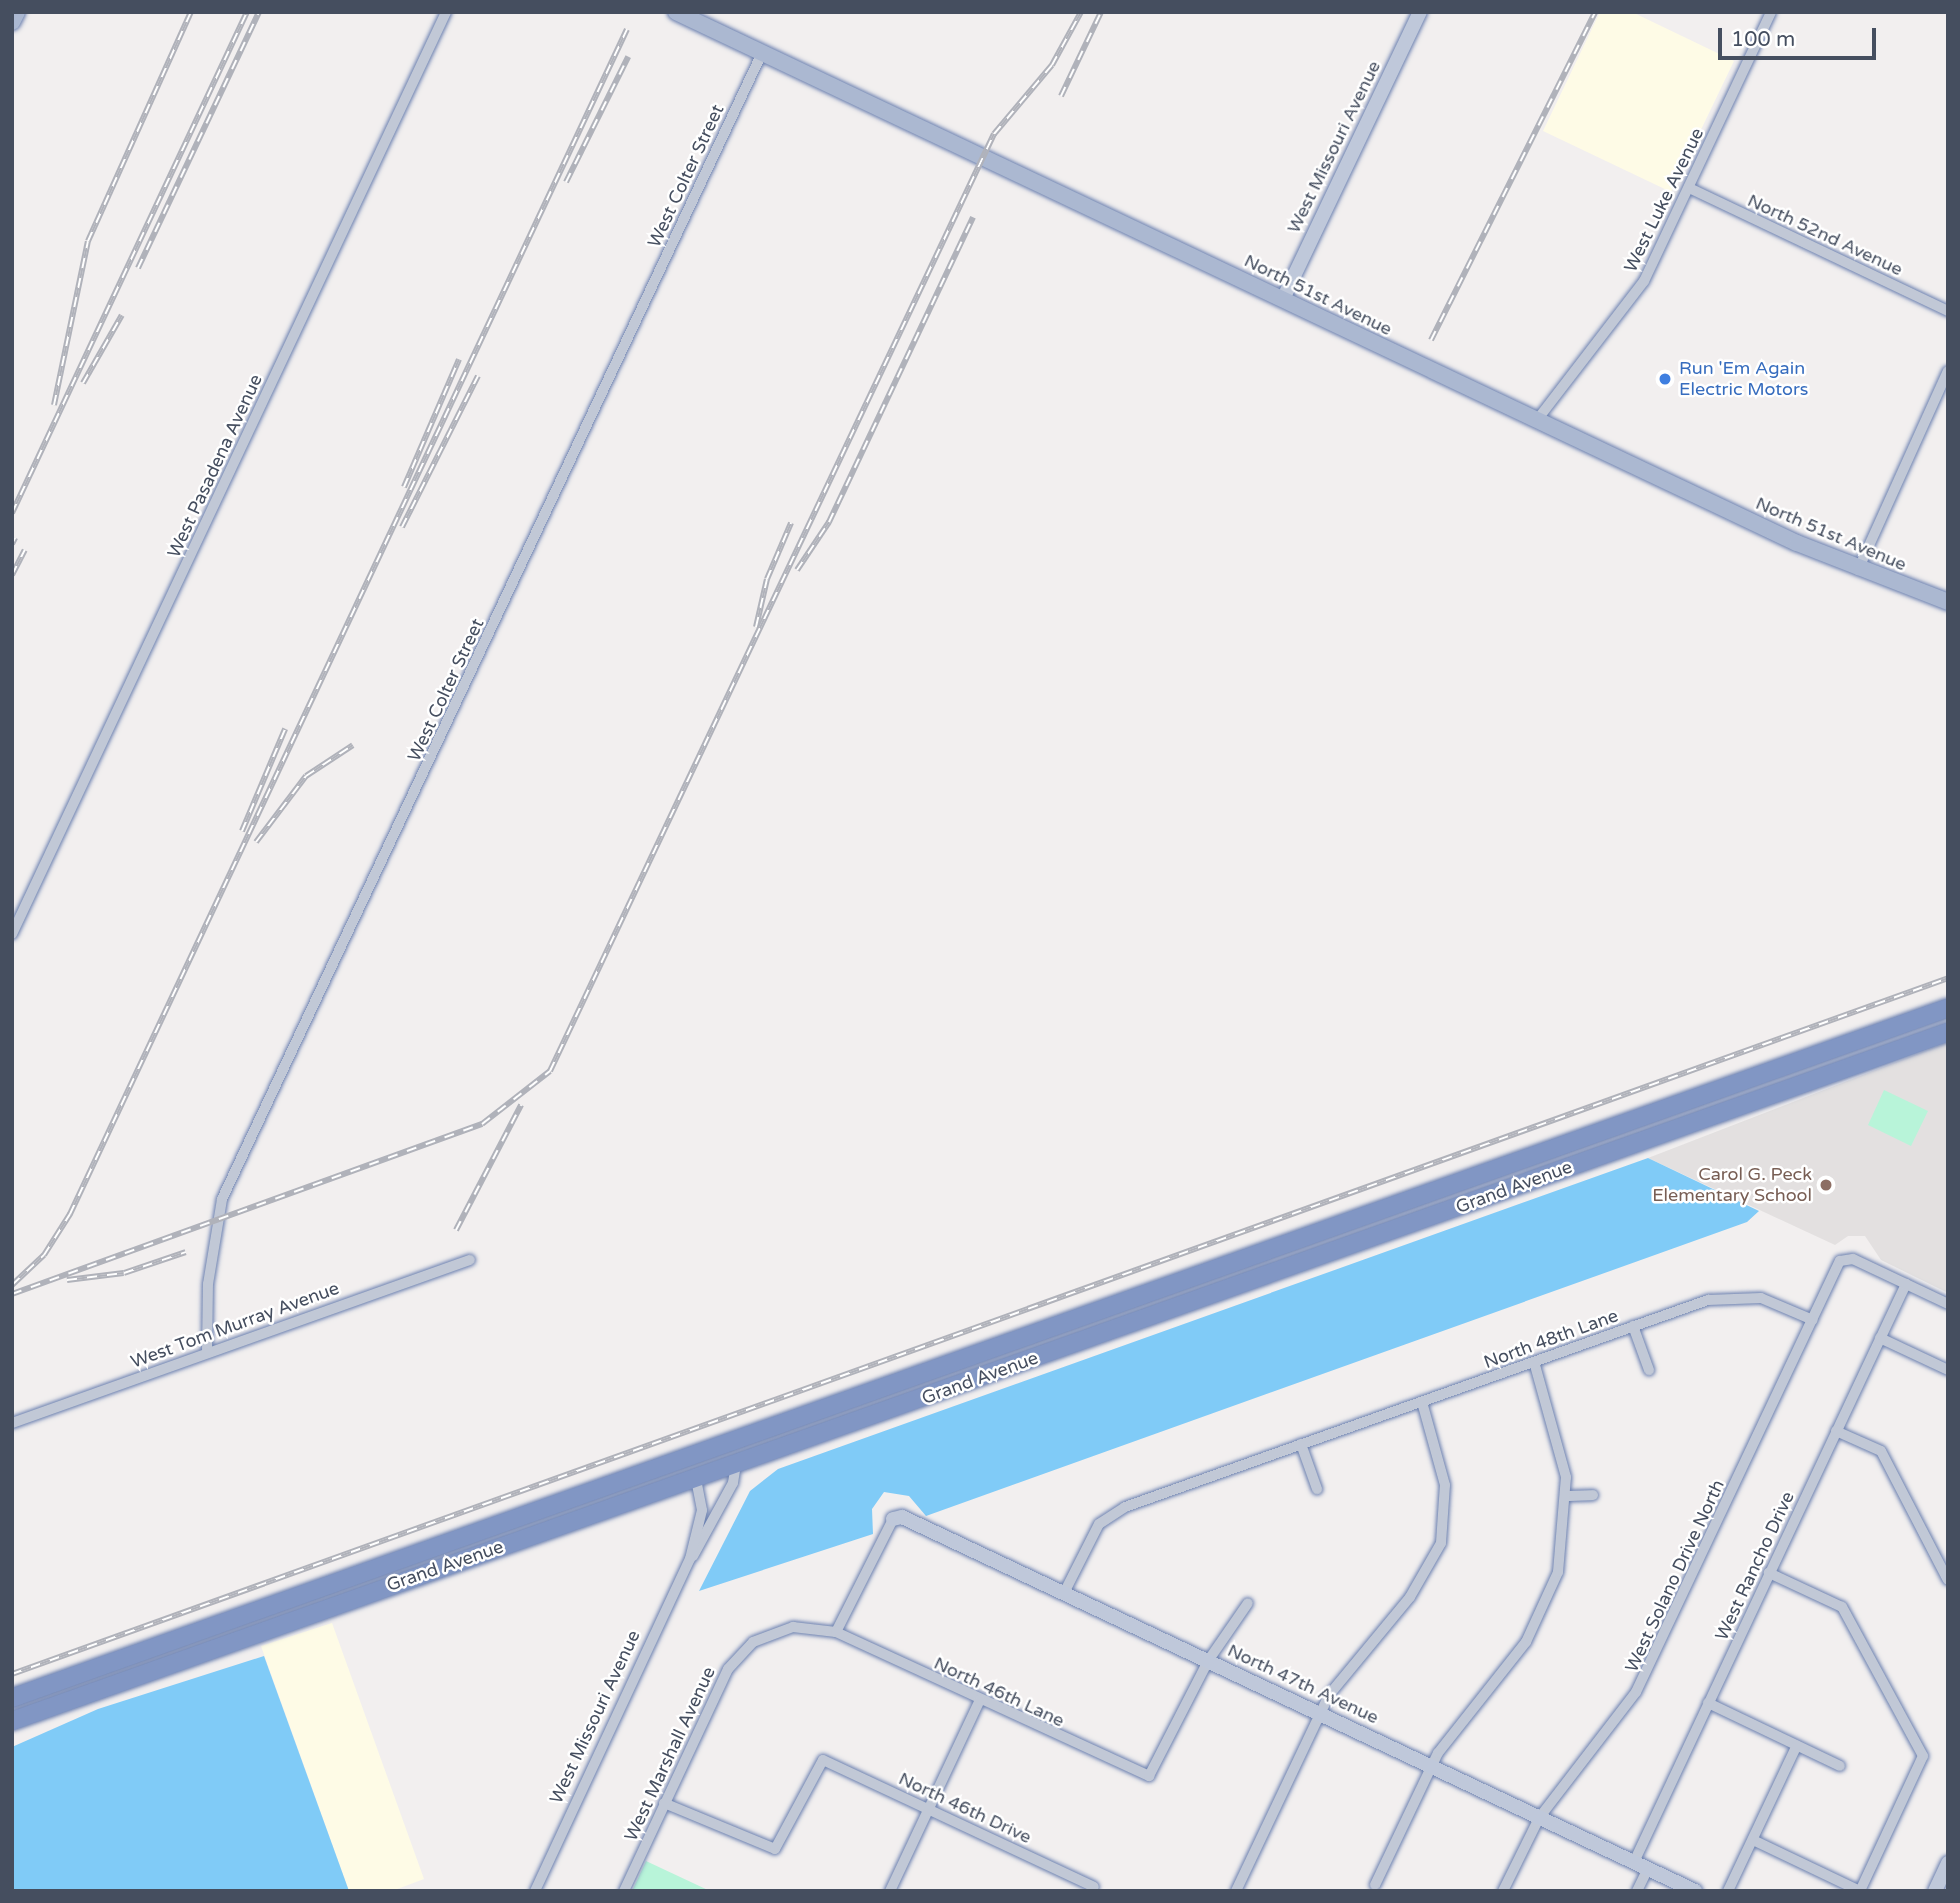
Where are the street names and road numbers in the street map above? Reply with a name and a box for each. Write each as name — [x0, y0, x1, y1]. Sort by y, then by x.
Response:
street label: West Missouri Avenue — [1283, 57, 1385, 237]
street label: West Colter Street — [643, 101, 729, 251]
street label: West Luke Avenue — [1620, 124, 1708, 276]
street label: North 52nd Avenue — [1744, 190, 1906, 280]
street label: North 51st Avenue — [1241, 250, 1395, 340]
street label: West Pasadena Avenue — [163, 371, 267, 561]
street label: North 51st Avenue — [1752, 492, 1910, 576]
street label: West Colter Street — [403, 615, 489, 765]
street label: Grand Avenue — [1453, 1156, 1575, 1218]
street label: West Tom Murray Avenue — [128, 1277, 342, 1373]
street label: North 48th Lane — [1481, 1305, 1621, 1373]
street label: Grand Avenue — [919, 1347, 1041, 1409]
street label: West Solano Drive North — [1621, 1476, 1729, 1676]
street label: West Rancho Drive — [1711, 1488, 1799, 1644]
street label: Grand Avenue — [384, 1536, 506, 1596]
street label: West Missouri Avenue — [545, 1627, 645, 1807]
street label: North 47th Avenue — [1224, 1640, 1382, 1728]
street label: North 46th Lane — [930, 1652, 1068, 1732]
street label: West Marshall Avenue — [620, 1663, 720, 1845]
street label: North 46th Drive — [895, 1768, 1035, 1848]

